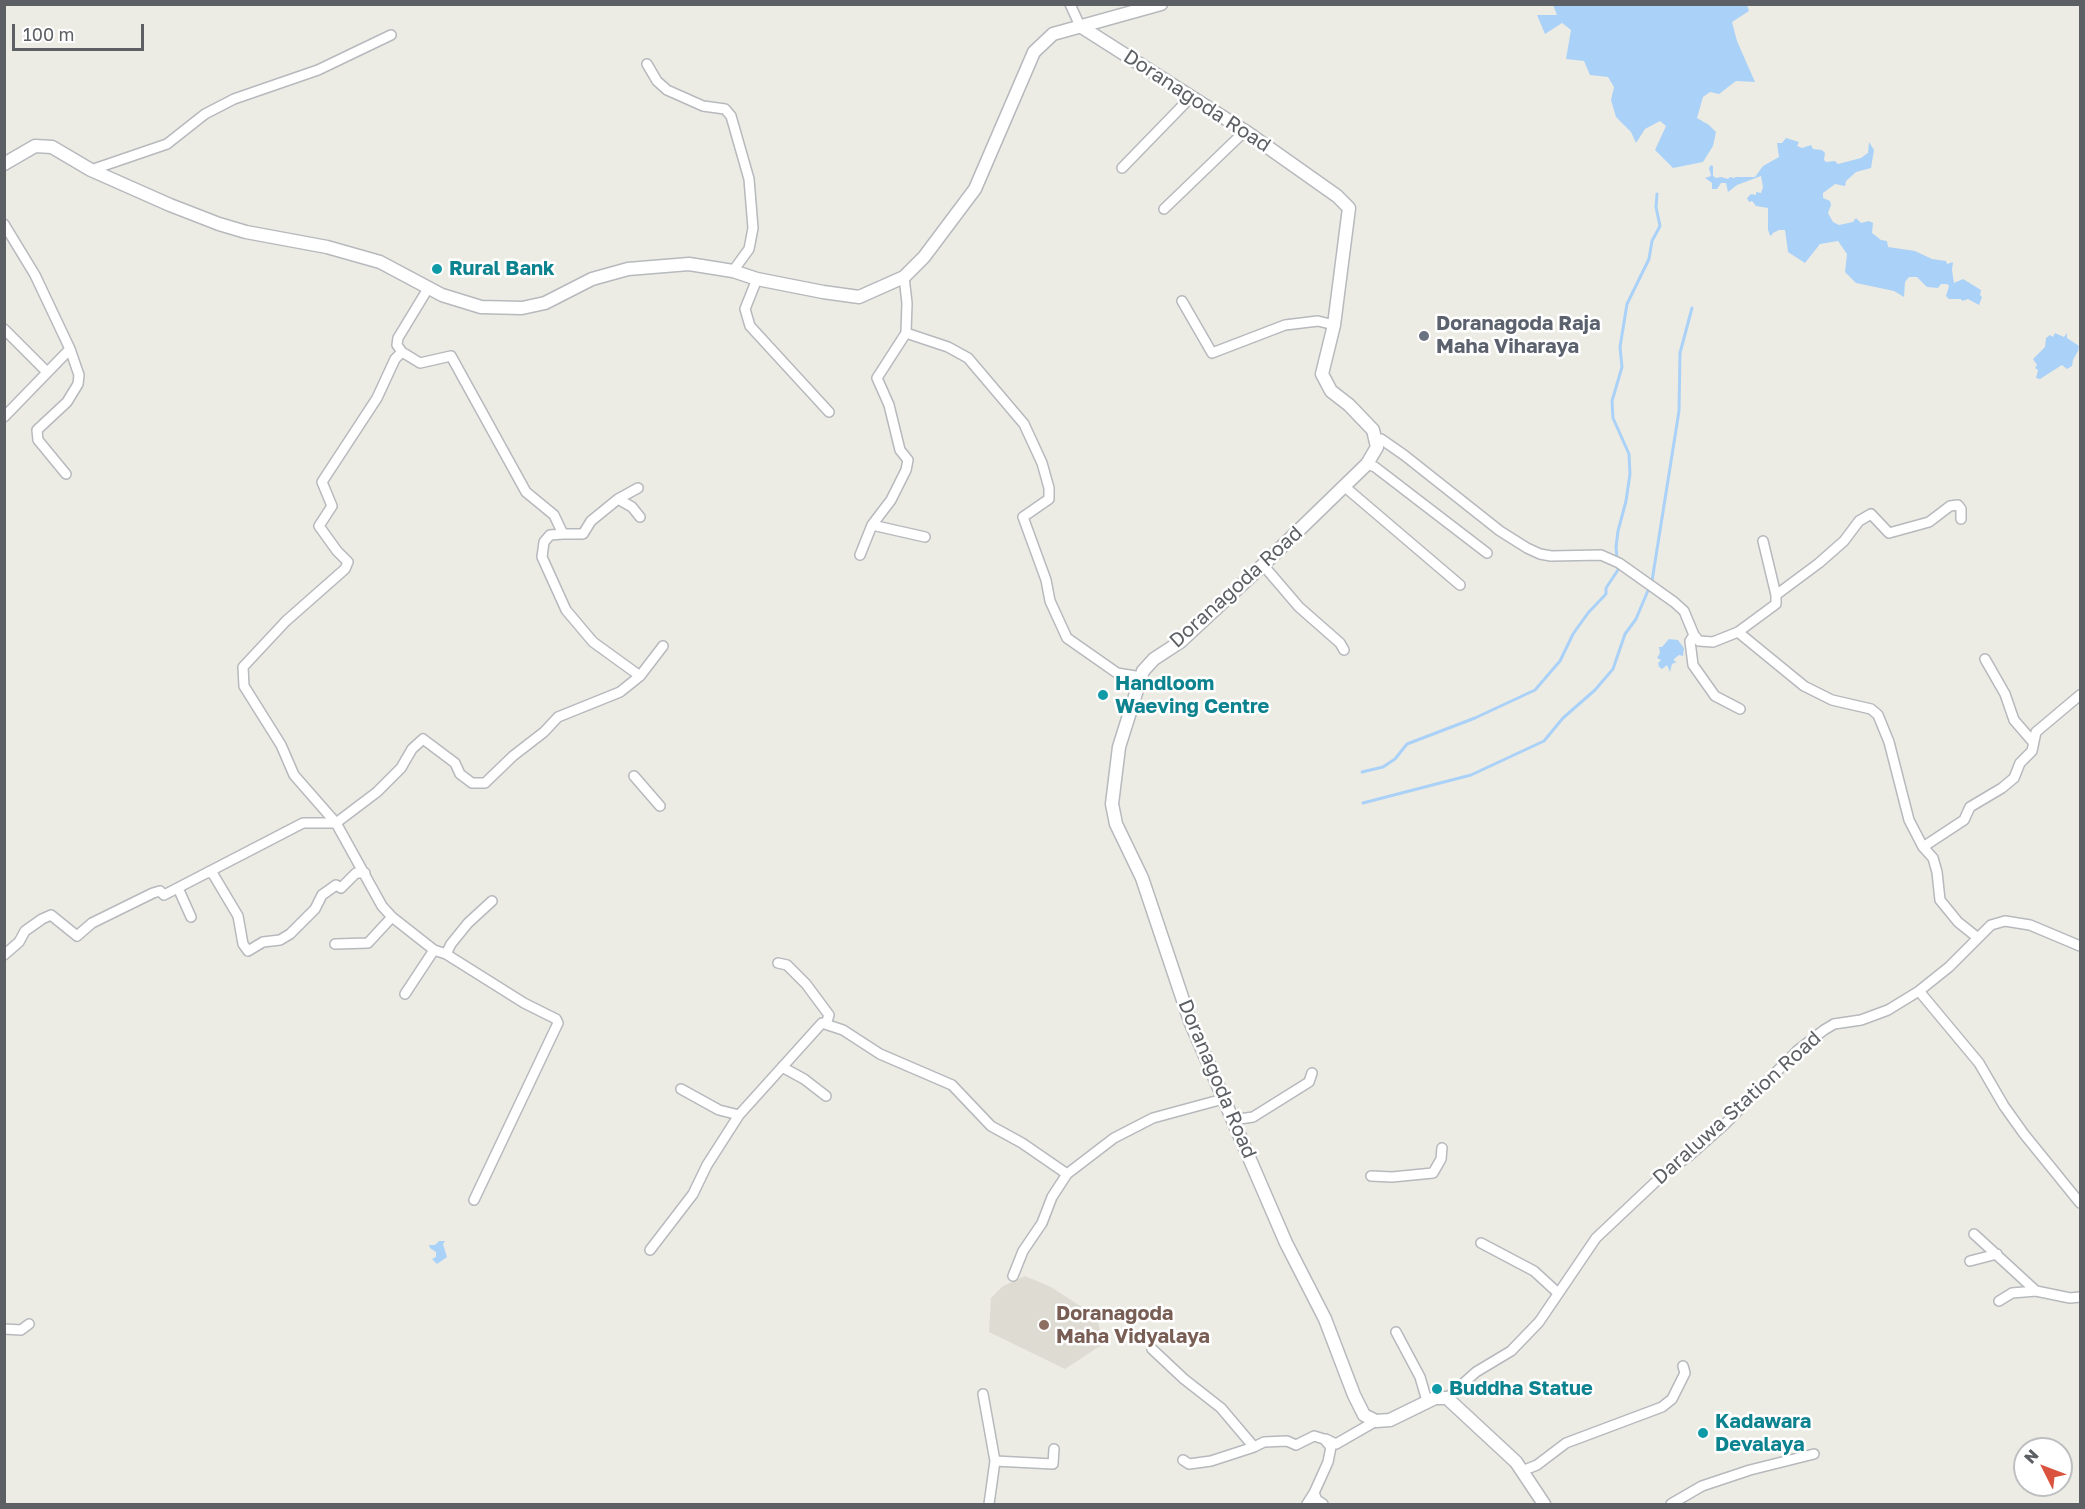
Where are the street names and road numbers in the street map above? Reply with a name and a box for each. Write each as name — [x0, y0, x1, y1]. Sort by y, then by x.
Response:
street label: Doranagoda Road — [1119, 45, 1275, 157]
street label: Doranagoda Road — [1165, 521, 1307, 653]
street label: Doranagoda Road — [1173, 996, 1261, 1162]
street label: Daraluwa Station Road — [1648, 1026, 1826, 1190]

